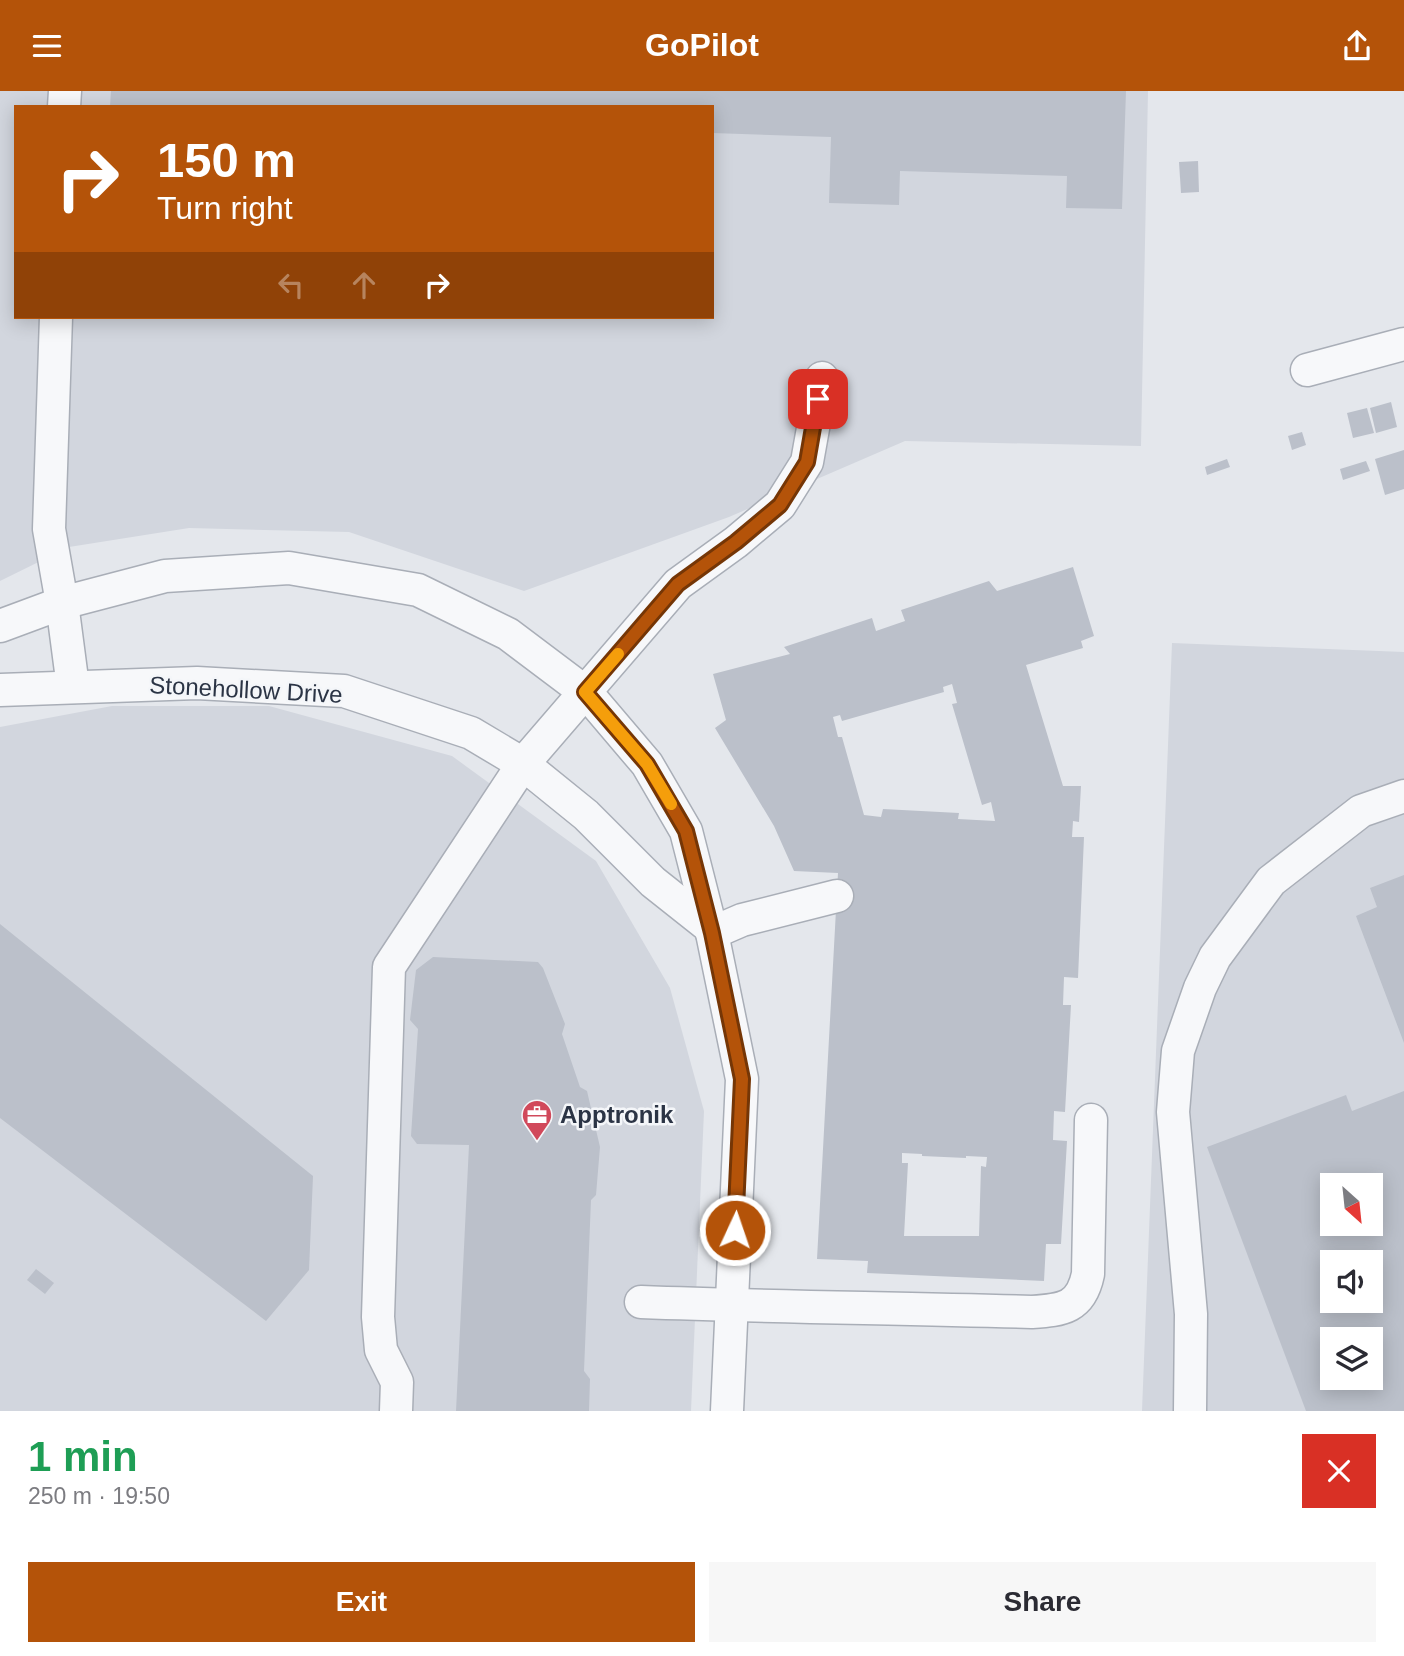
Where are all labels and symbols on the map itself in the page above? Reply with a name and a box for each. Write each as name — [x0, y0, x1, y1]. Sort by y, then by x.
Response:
pin — [788, 369, 848, 429]
street label: Stonehollow Drive — [149, 671, 343, 708]
office icon: Apptronik — [520, 1098, 554, 1142]
place label: Apptronik — [560, 1101, 674, 1128]
north arrow — [1320, 1173, 1382, 1235]
position arrow — [698, 1193, 772, 1267]

